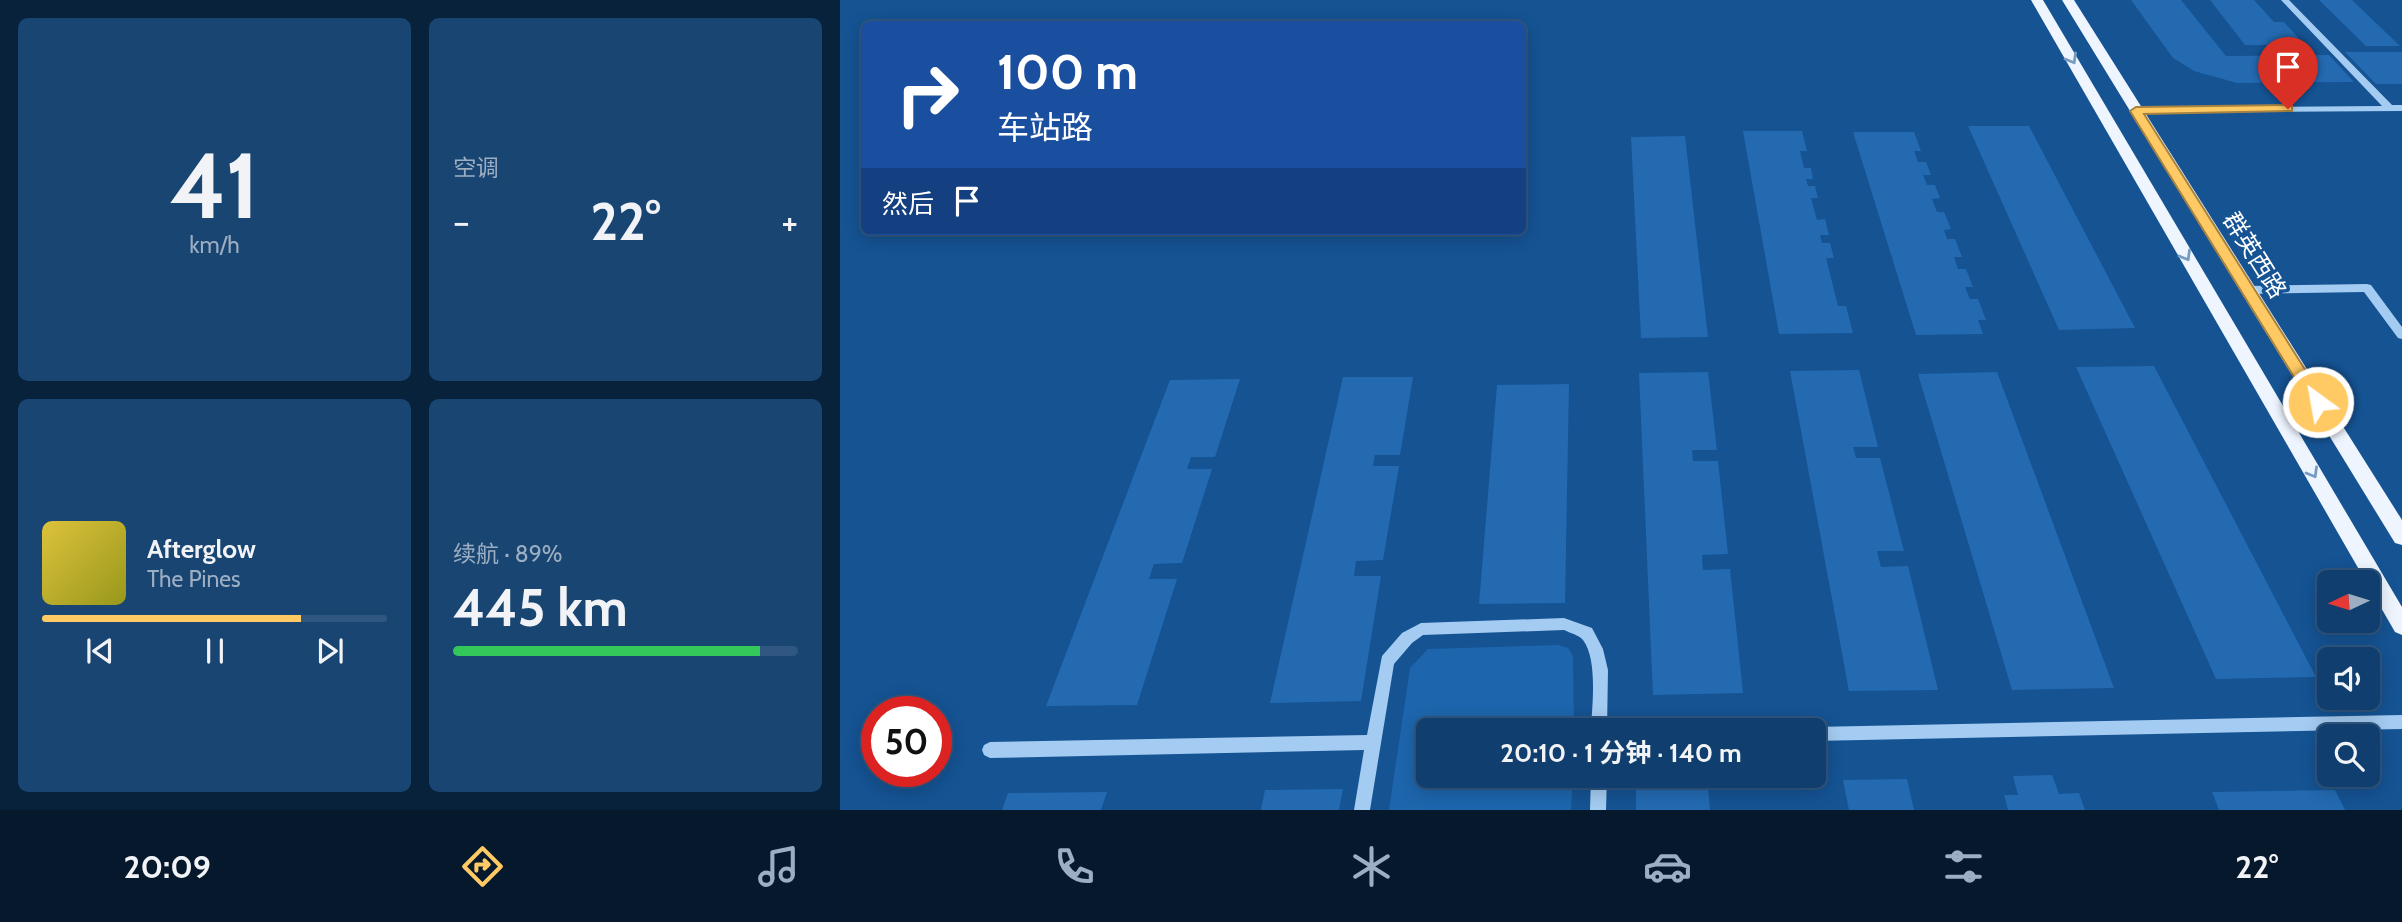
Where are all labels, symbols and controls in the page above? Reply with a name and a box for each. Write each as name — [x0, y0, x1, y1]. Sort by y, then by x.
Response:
pin — [2258, 37, 2318, 109]
text: 100 m — [997, 42, 1138, 101]
icon: arrive — [2269, 48, 2307, 86]
icon: right — [882, 49, 973, 140]
one-way arrow — [2064, 52, 2077, 64]
text: 车站路 — [997, 108, 1093, 147]
text: 41 — [170, 130, 259, 241]
text: 空调 — [453, 154, 499, 182]
icon: arrive — [948, 182, 986, 220]
text: 然后 — [882, 188, 934, 220]
text: 22° — [590, 190, 661, 253]
text: − — [453, 198, 470, 245]
text: + — [781, 198, 798, 245]
street label: 群英西路 — [2217, 207, 2293, 303]
text: km/h — [189, 231, 240, 259]
one-way arrow — [2178, 248, 2191, 261]
position arrow — [2281, 365, 2355, 439]
one-way arrow — [2305, 466, 2318, 479]
text: Afterglow — [147, 533, 256, 565]
text: 续航 · 89% — [453, 540, 563, 568]
text: The Pines — [147, 565, 241, 593]
north arrow — [2317, 570, 2380, 634]
map controls — [2317, 570, 2380, 787]
text: 445 km — [453, 576, 628, 639]
icon: previous — [81, 632, 119, 670]
icon: pause — [196, 632, 234, 670]
icon: next — [311, 632, 349, 670]
button: sound — [2317, 647, 2380, 710]
speed limit sign: 50 — [861, 696, 952, 787]
button: search — [2317, 724, 2380, 787]
text: 20:10 · 1 分钟 · 140 m — [1500, 737, 1742, 769]
icon: directions — [458, 842, 507, 891]
icon: music — [754, 842, 803, 891]
icon: phone — [1050, 842, 1099, 891]
icon: climate — [1347, 842, 1396, 891]
icon: car — [1643, 842, 1692, 891]
icon: filters — [1939, 842, 1988, 891]
text: 20:09 — [124, 847, 211, 886]
text: 22° — [2235, 847, 2278, 886]

